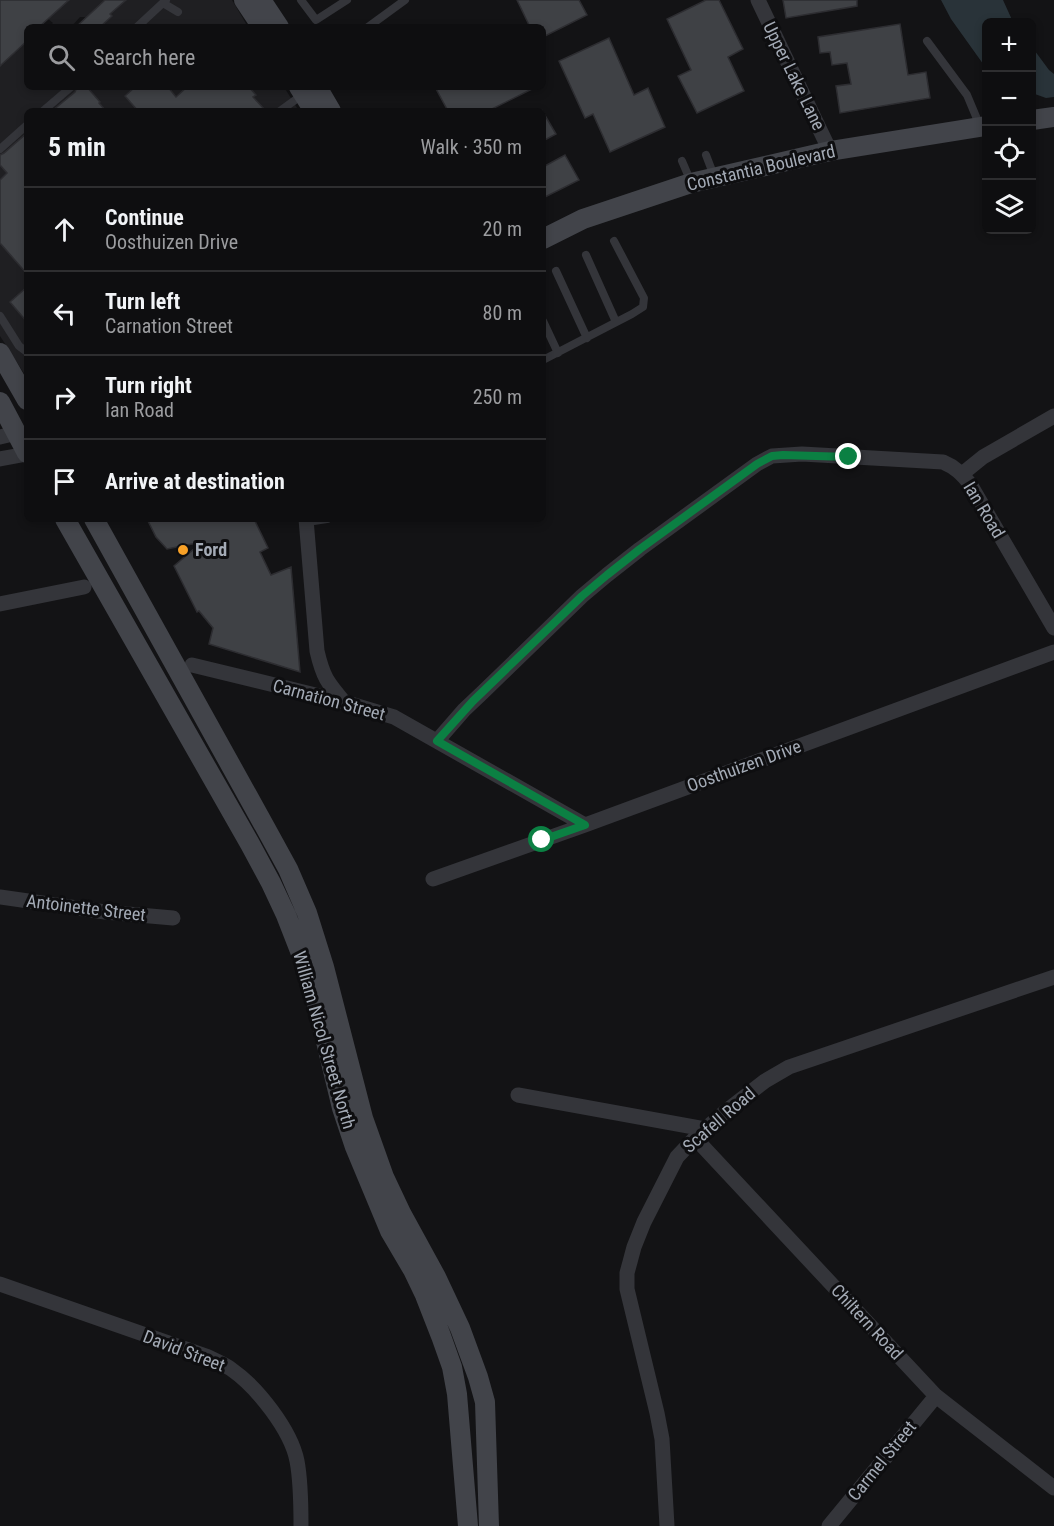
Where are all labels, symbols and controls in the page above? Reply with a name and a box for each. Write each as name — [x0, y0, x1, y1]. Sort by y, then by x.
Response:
street label: Upper Lake Lane — [759, 18, 830, 133]
map controls — [982, 18, 1036, 234]
button: + — [982, 18, 1036, 72]
search box — [24, 24, 546, 90]
icon: search — [45, 41, 78, 74]
text: Search here — [93, 45, 195, 70]
button: − — [982, 72, 1036, 126]
button: locate — [982, 126, 1036, 180]
text: 5 min — [48, 132, 106, 162]
text: Walk · 350 m — [421, 135, 522, 159]
street label: Constantia Boulevard — [685, 140, 837, 195]
button: layers — [982, 180, 1036, 234]
text: Continue — [105, 205, 184, 230]
icon: ahead — [48, 213, 81, 246]
text: 20 m — [483, 217, 522, 241]
text: Oosthuizen Drive — [105, 230, 238, 254]
text: Turn left — [105, 289, 180, 314]
icon: left — [48, 297, 81, 330]
text: 80 m — [483, 301, 522, 325]
text: Carnation Street — [105, 314, 233, 338]
text: Turn right — [105, 373, 192, 398]
icon: right — [48, 381, 81, 414]
text: 250 m — [473, 385, 522, 409]
text: Ian Road — [105, 398, 174, 422]
route end — [835, 443, 861, 469]
icon: arrive — [48, 465, 81, 498]
text: Arrive at destination — [105, 469, 285, 494]
street label: Ian Road — [959, 478, 1009, 542]
place label: Ford — [195, 539, 227, 560]
marker: Ford — [176, 543, 190, 557]
street label: Carnation Street — [271, 674, 387, 725]
street label: Oosthuizen Drive — [684, 735, 804, 796]
route start — [528, 826, 554, 852]
street label: Antoinette Street — [25, 890, 147, 925]
street label: William Nicol Street North — [289, 949, 360, 1131]
street label: Scafell Road — [678, 1083, 759, 1157]
street label: Chiltern Road — [827, 1280, 908, 1364]
street label: David Street — [140, 1325, 228, 1376]
street label: Carmel Street — [843, 1416, 920, 1505]

